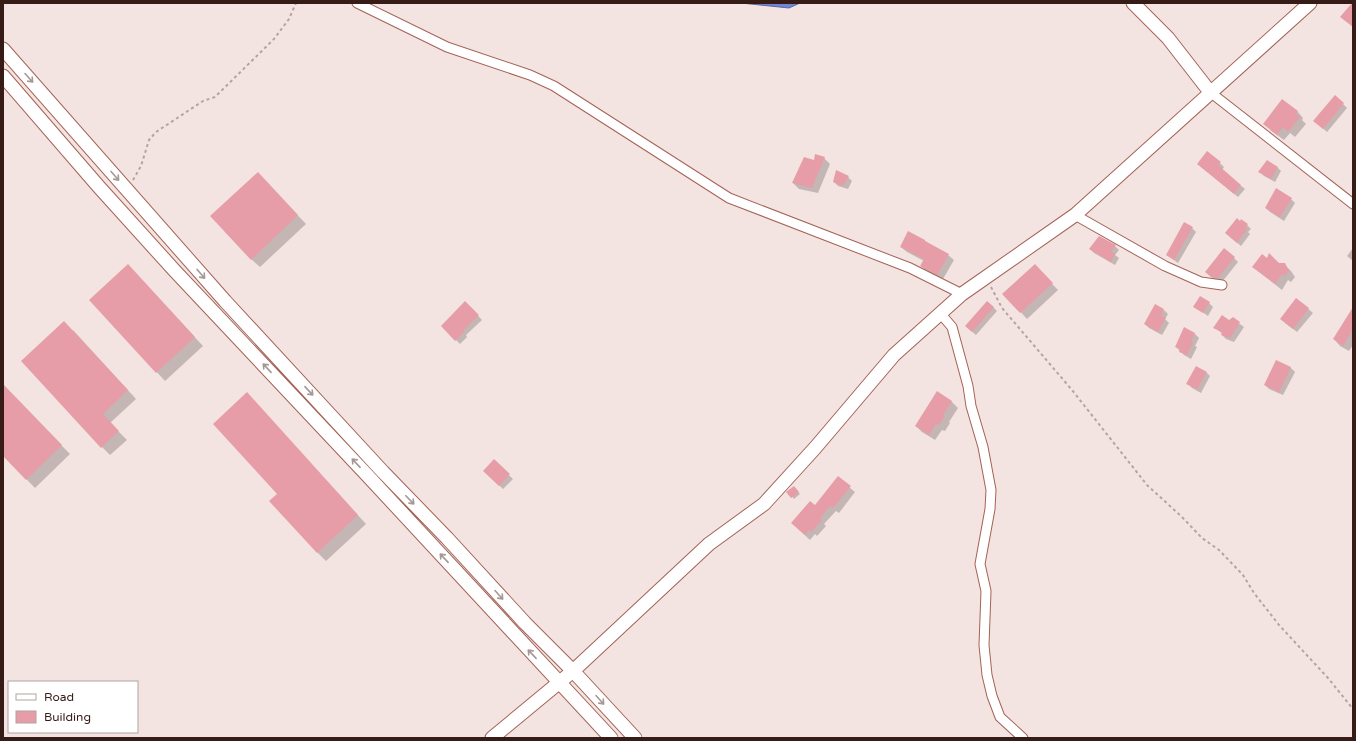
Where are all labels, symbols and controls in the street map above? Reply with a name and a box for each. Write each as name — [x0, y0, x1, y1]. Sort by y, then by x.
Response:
one-way arrow — [24, 73, 33, 83]
one-way arrow — [110, 171, 120, 181]
one-way arrow — [196, 268, 205, 279]
one-way arrow — [262, 363, 272, 373]
one-way arrow — [304, 386, 313, 396]
one-way arrow — [351, 458, 361, 468]
one-way arrow — [405, 495, 415, 505]
one-way arrow — [439, 553, 449, 563]
one-way arrow — [494, 589, 503, 599]
one-way arrow — [527, 649, 537, 659]
legend — [8, 681, 138, 733]
text: Road — [44, 690, 74, 704]
one-way arrow — [595, 695, 604, 705]
text: Building — [44, 710, 91, 724]

